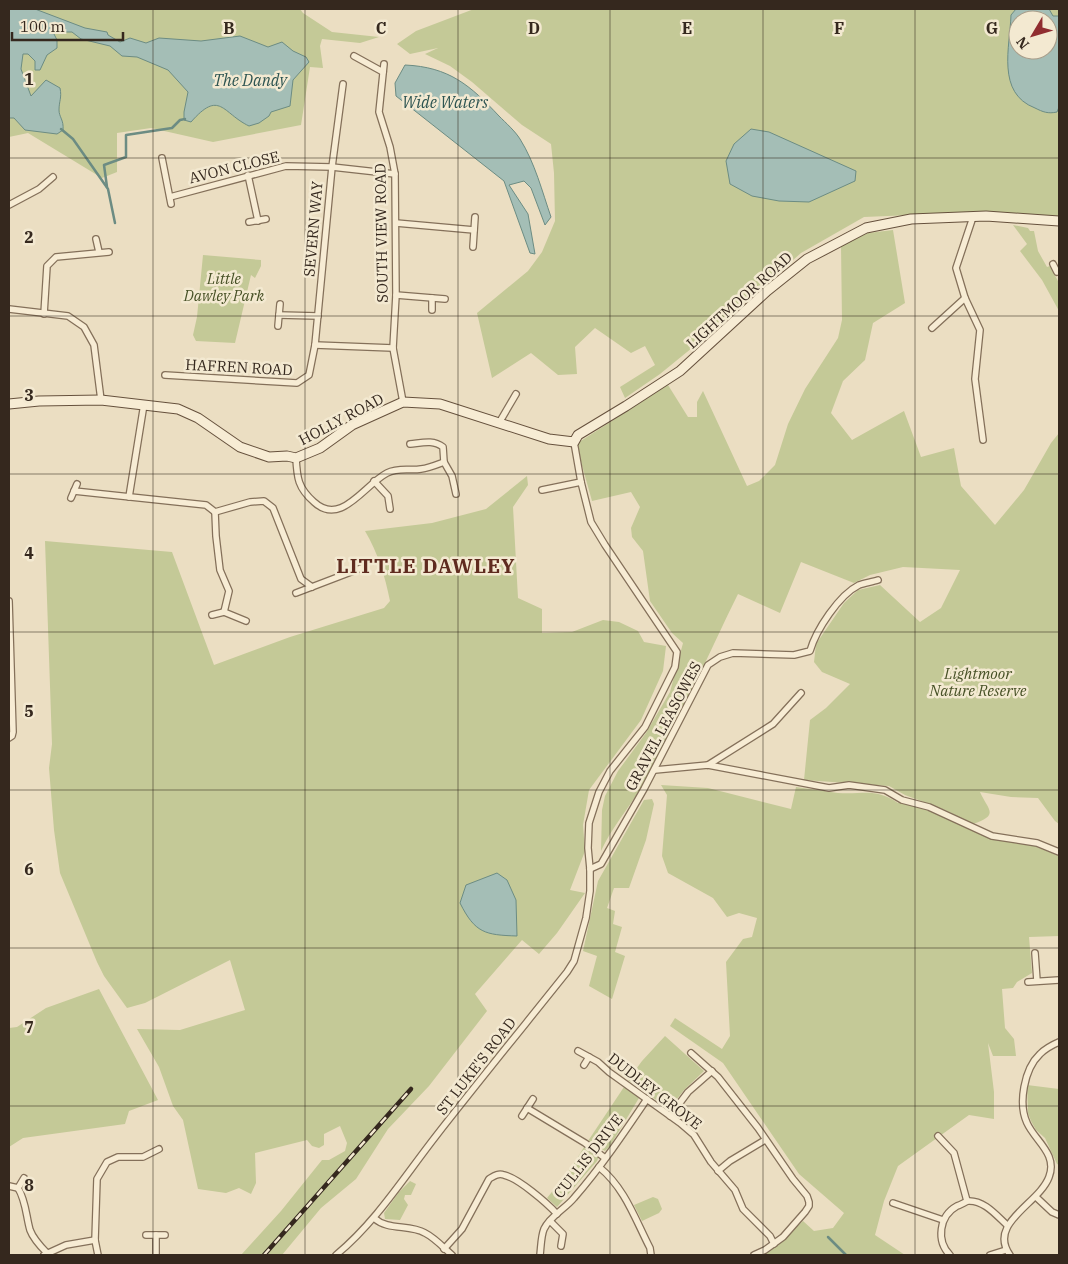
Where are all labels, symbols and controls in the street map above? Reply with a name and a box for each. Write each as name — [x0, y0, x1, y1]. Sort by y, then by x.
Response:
scale bar — [12, 10, 124, 42]
north arrow — [1008, 10, 1058, 60]
text: 100 m — [20, 17, 65, 36]
text: B — [223, 18, 235, 38]
text: C — [376, 18, 386, 38]
text: D — [528, 18, 540, 38]
text: E — [682, 18, 692, 38]
text: F — [834, 18, 844, 38]
text: G — [986, 18, 998, 38]
text: N — [1012, 33, 1033, 53]
text: 1 — [24, 69, 34, 89]
water label: The Dandy — [213, 70, 288, 90]
water label: Wide Waters — [402, 92, 488, 112]
street label: AVON CLOSE — [187, 147, 281, 187]
street label: SOUTH VIEW ROAD — [370, 163, 392, 303]
street label: SEVERN WAY — [299, 180, 327, 278]
text: 2 — [24, 227, 34, 247]
street label: LIGHTMOOR ROAD — [682, 247, 796, 353]
park label: Little Dawley Park — [183, 269, 264, 305]
street label: HAFREN ROAD — [185, 355, 293, 379]
text: 3 — [24, 385, 34, 405]
street label: HOLLY ROAD — [295, 389, 387, 449]
text: 4 — [24, 543, 34, 563]
district label: LITTLE DAWLEY — [336, 552, 516, 579]
street label: GRAVEL LEASOWES — [621, 658, 705, 794]
park label: Lightmoor Nature Reserve — [929, 664, 1027, 700]
text: 5 — [24, 701, 34, 721]
text: 6 — [24, 859, 34, 879]
street label: ST LUKE'S ROAD — [432, 1013, 520, 1119]
text: 7 — [24, 1017, 34, 1037]
street label: DUDLEY GROVE — [604, 1048, 706, 1134]
street label: CULLIS DRIVE — [549, 1110, 627, 1202]
text: 8 — [24, 1175, 34, 1195]

